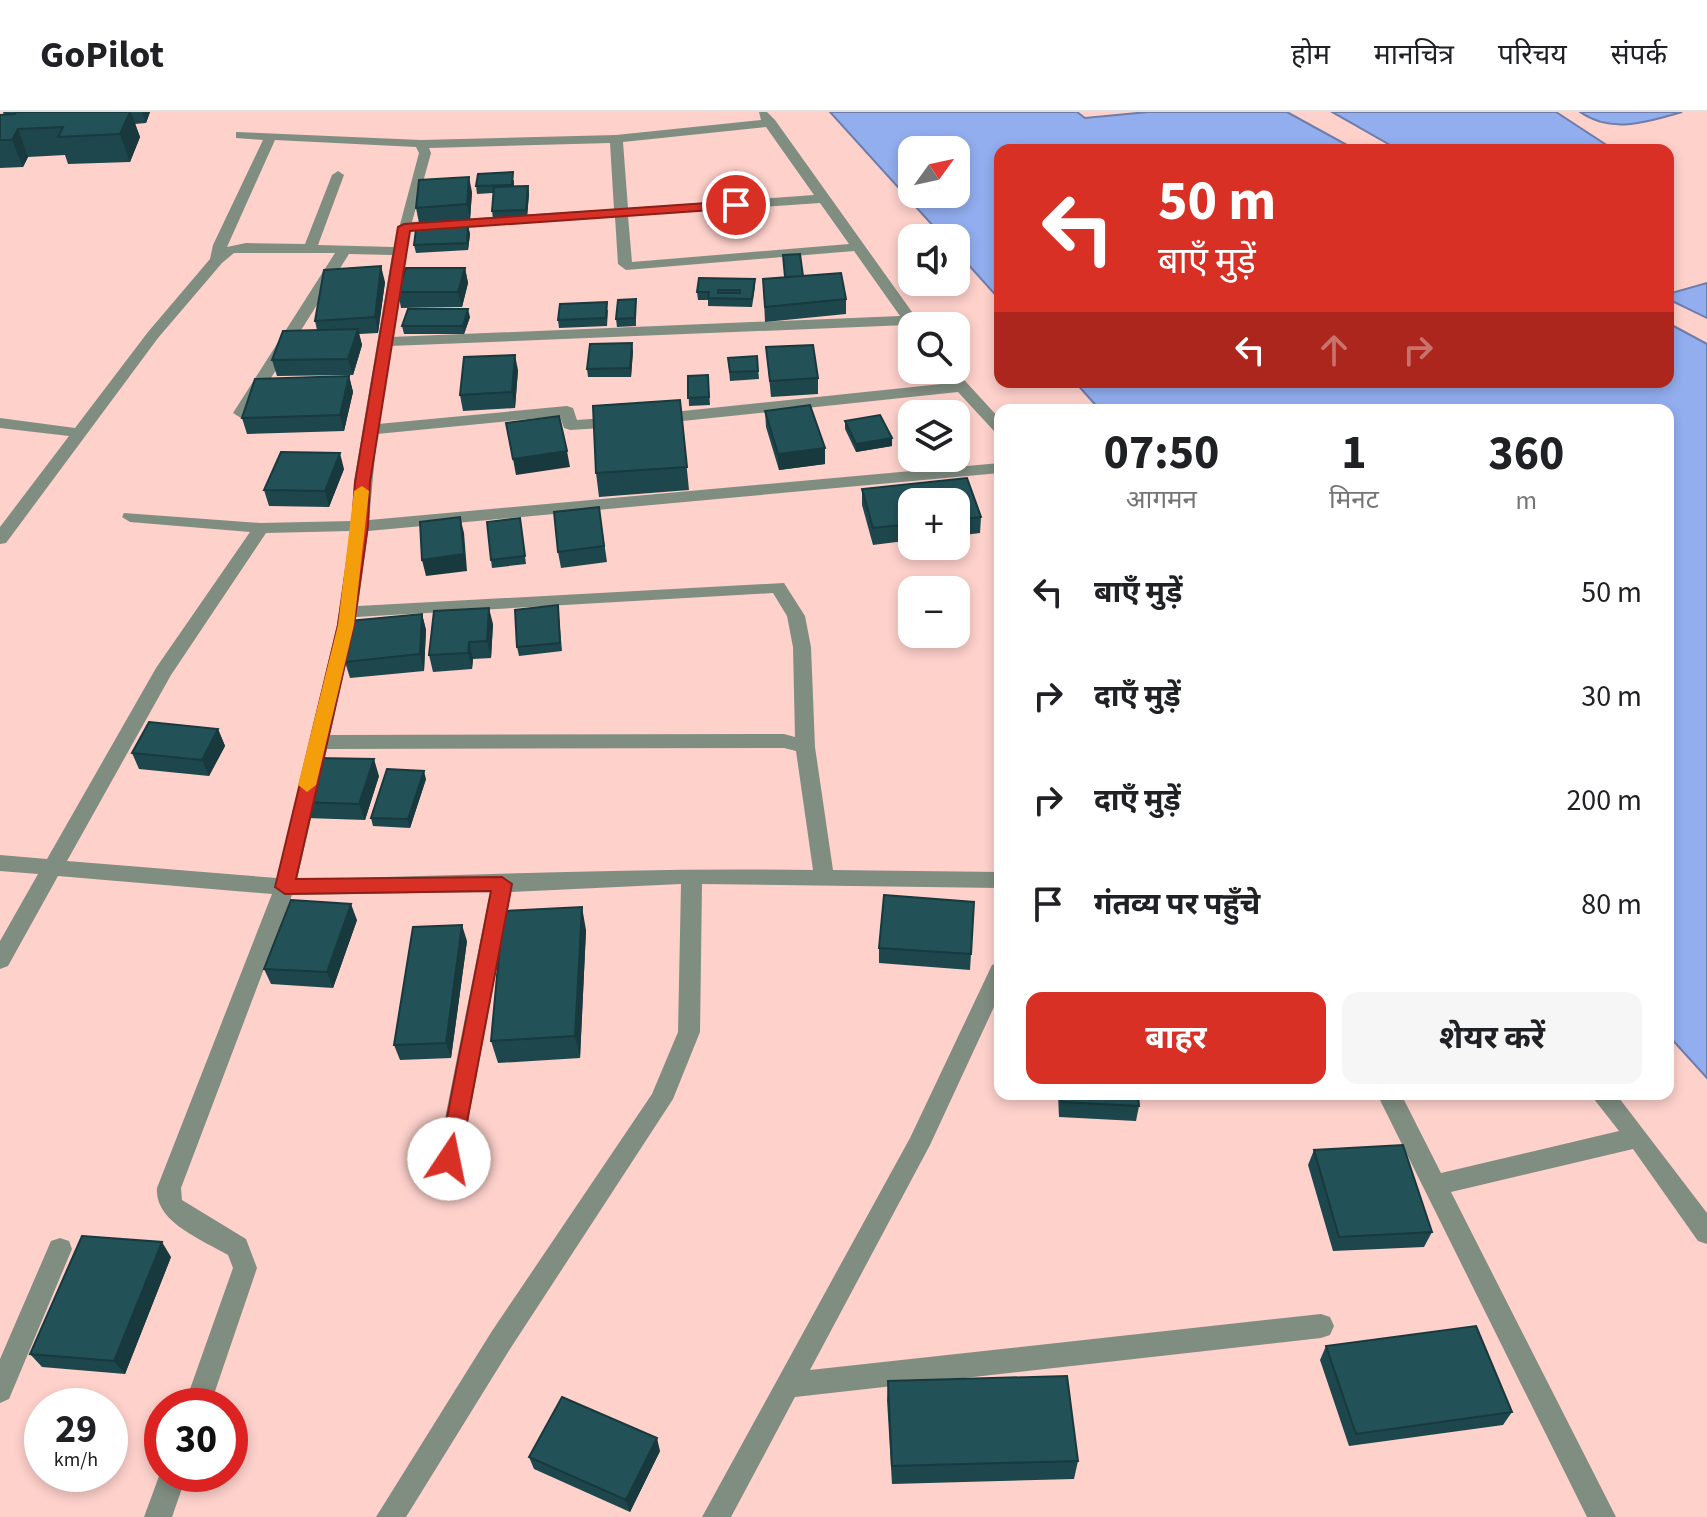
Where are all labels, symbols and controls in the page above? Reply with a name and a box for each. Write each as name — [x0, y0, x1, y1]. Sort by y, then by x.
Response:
text: GoPilot — [40, 28, 164, 82]
text: होम — [1291, 35, 1330, 75]
text: मानचित्र — [1374, 35, 1454, 75]
text: परिचय — [1498, 35, 1567, 75]
text: संपर्क — [1611, 35, 1667, 75]
north arrow — [898, 136, 970, 208]
map controls — [898, 136, 970, 648]
text: 50 m — [1158, 162, 1276, 241]
pin — [702, 171, 770, 239]
icon: left — [1026, 176, 1130, 280]
icon: arrive — [714, 183, 758, 227]
button: sound — [898, 224, 970, 296]
text: बाएँ मुड़ें — [1158, 236, 1256, 287]
button: search — [898, 312, 970, 384]
icon: left — [1228, 328, 1272, 372]
icon: ahead — [1312, 328, 1356, 372]
icon: right — [1396, 328, 1440, 372]
button: layers — [898, 400, 970, 472]
text: 07:50 — [1104, 419, 1219, 487]
text: 1 — [1341, 419, 1367, 487]
text: 360 — [1488, 420, 1564, 488]
text: आगमन — [1126, 481, 1197, 518]
text: मिनट — [1329, 481, 1379, 518]
text: m — [1516, 482, 1537, 519]
button: + — [898, 488, 970, 560]
icon: left — [1026, 570, 1070, 614]
text: बाएँ मुड़ें — [1094, 571, 1182, 614]
text: 50 m — [1581, 571, 1642, 614]
button: − — [898, 576, 970, 648]
icon: right — [1026, 674, 1070, 718]
text: दाएँ मुड़ें — [1094, 675, 1181, 718]
text: 30 m — [1581, 675, 1642, 718]
icon: right — [1026, 778, 1070, 822]
text: दाएँ मुड़ें — [1094, 779, 1181, 822]
text: 200 m — [1566, 779, 1642, 822]
icon: arrive — [1026, 882, 1070, 926]
text: गंतव्य पर पहुँचे — [1094, 883, 1260, 926]
text: 80 m — [1581, 883, 1642, 926]
button: बाहर — [1026, 992, 1326, 1084]
button: शेयर करें — [1342, 992, 1642, 1084]
position arrow — [407, 1117, 491, 1201]
speed limit sign: 30 — [144, 1388, 248, 1492]
text: 29 — [55, 1401, 97, 1458]
text: km/h — [54, 1446, 98, 1474]

